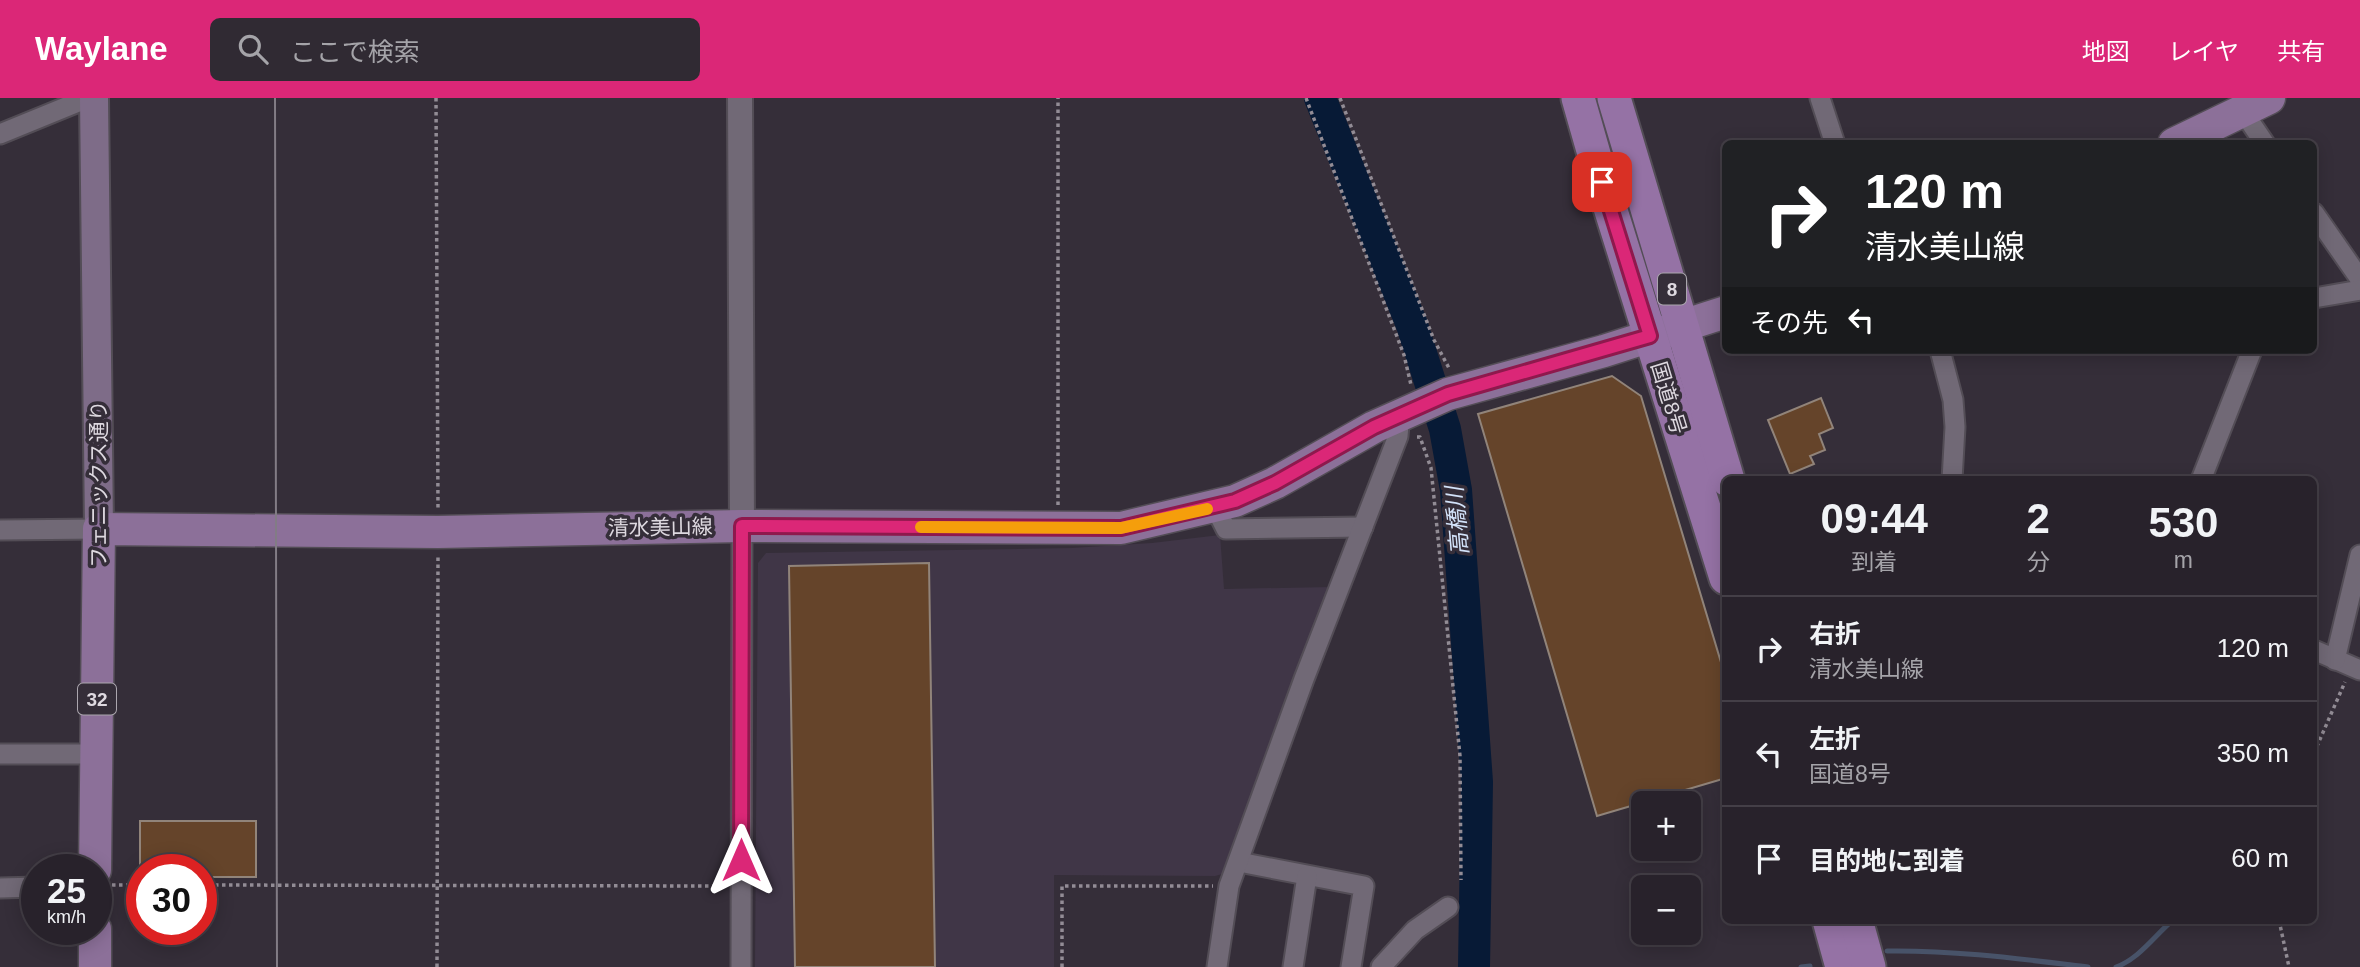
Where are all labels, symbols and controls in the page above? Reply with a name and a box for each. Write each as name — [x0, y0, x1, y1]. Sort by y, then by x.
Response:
search box — [210, 18, 700, 81]
text: Waylane — [35, 30, 168, 67]
icon: search — [234, 30, 272, 68]
text: ここで検索 — [290, 37, 420, 67]
text: 地図 — [2082, 38, 2130, 65]
text: レイヤ — [2168, 38, 2239, 65]
text: 共有 — [2277, 38, 2325, 65]
pin — [1572, 152, 1632, 212]
icon: arrive — [1583, 163, 1621, 201]
text: 120 m — [1865, 164, 2004, 218]
icon: right — [1750, 168, 1841, 259]
text: 清水美山線 — [1865, 229, 2025, 265]
road number: 8 — [1658, 274, 1686, 304]
icon: left — [1842, 301, 1880, 339]
text: その先 — [1750, 308, 1828, 338]
street label: 国道8号 — [1647, 359, 1691, 437]
street label: フェニックス通り — [87, 400, 110, 568]
water label: 高橋川 — [1441, 483, 1473, 557]
text: 09:44 — [1821, 495, 1928, 542]
text: 2 — [2026, 495, 2050, 542]
text: 530 — [2148, 499, 2218, 546]
street label: 清水美山線 — [607, 515, 713, 539]
text: m — [2174, 547, 2193, 573]
text: 到着 — [1851, 549, 1897, 575]
text: 分 — [2027, 549, 2050, 575]
text: 右折 — [1809, 619, 1861, 649]
icon: right — [1750, 630, 1788, 668]
text: 120 m — [2217, 633, 2289, 663]
text: 清水美山線 — [1809, 656, 1924, 682]
road number: 32 — [78, 684, 116, 714]
text: 左折 — [1809, 724, 1861, 754]
icon: left — [1750, 735, 1788, 773]
text: 350 m — [2217, 738, 2289, 768]
text: 国道8号 — [1809, 761, 1891, 787]
map controls — [1631, 791, 1701, 945]
button: + — [1631, 791, 1701, 861]
position arrow — [704, 823, 778, 897]
icon: arrive — [1750, 840, 1788, 878]
text: 60 m — [2231, 843, 2289, 873]
text: 目的地に到着 — [1809, 846, 1965, 876]
speed limit sign: 30 — [126, 854, 217, 945]
text: 25 — [47, 871, 86, 910]
button: − — [1631, 875, 1701, 945]
text: km/h — [47, 907, 86, 927]

